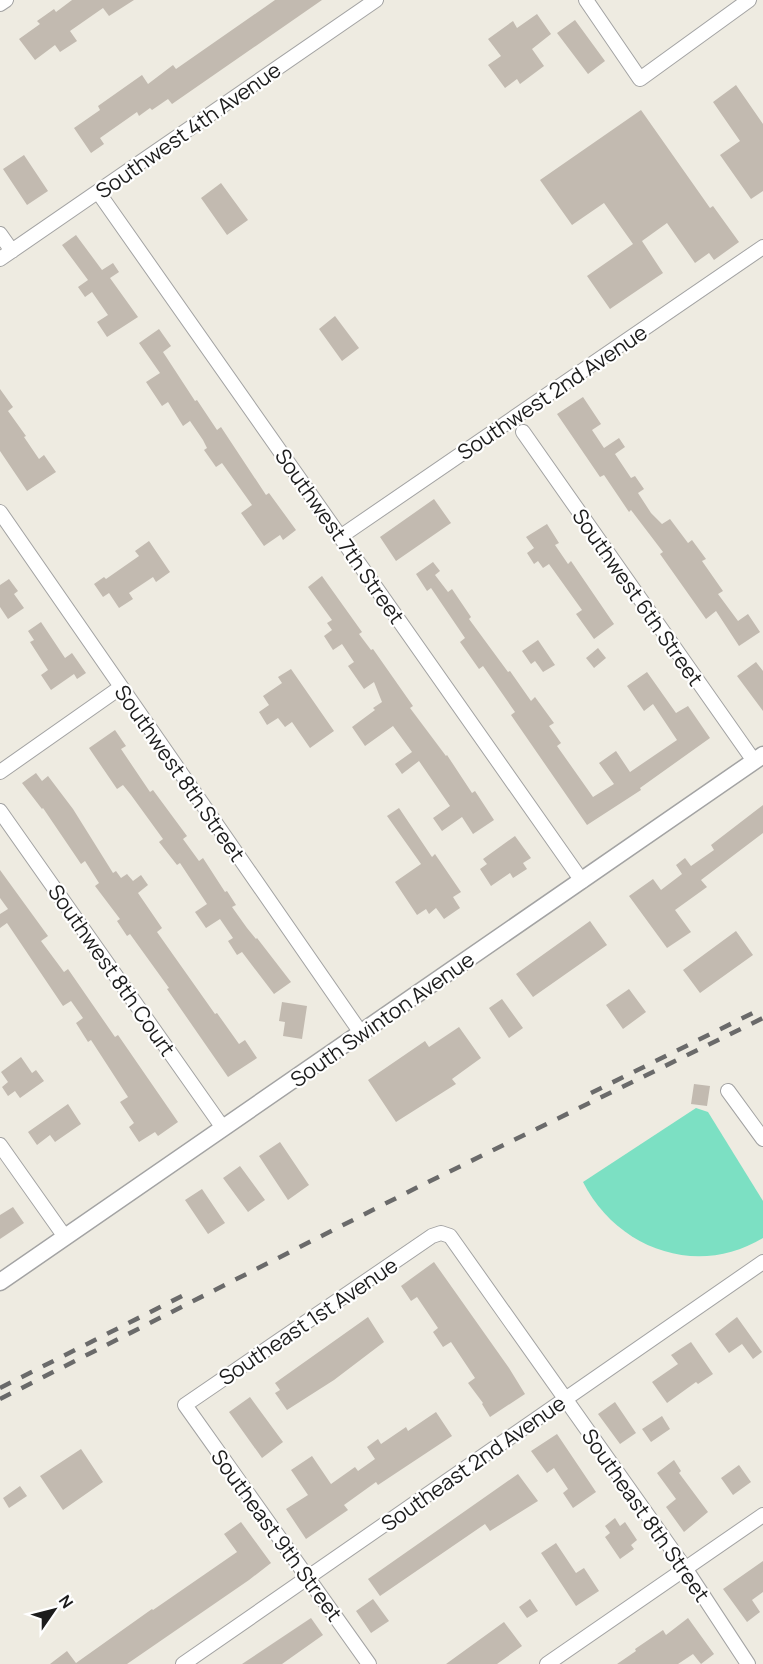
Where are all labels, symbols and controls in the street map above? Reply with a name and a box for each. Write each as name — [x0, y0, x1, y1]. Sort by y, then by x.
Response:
street label: Southwest 4th Avenue — [90, 56, 286, 204]
street label: Southwest 2nd Avenue — [452, 318, 652, 466]
street label: Southwest 7th Street — [269, 443, 411, 629]
street label: Southwest 6th Street — [566, 503, 710, 691]
street label: Southwest 8th Street — [109, 679, 251, 867]
street label: Southwest 8th Court — [42, 879, 182, 1061]
street label: South Swinton Avenue — [285, 945, 479, 1093]
street label: Southeast 1st Avenue — [213, 1251, 403, 1391]
street label: Southeast 2nd Avenue — [375, 1389, 571, 1537]
street label: Southeast 8th Street — [576, 1423, 716, 1607]
street label: Southeast 9th Street — [205, 1443, 349, 1627]
north arrow — [24, 1580, 84, 1640]
text: N — [54, 1590, 79, 1612]

